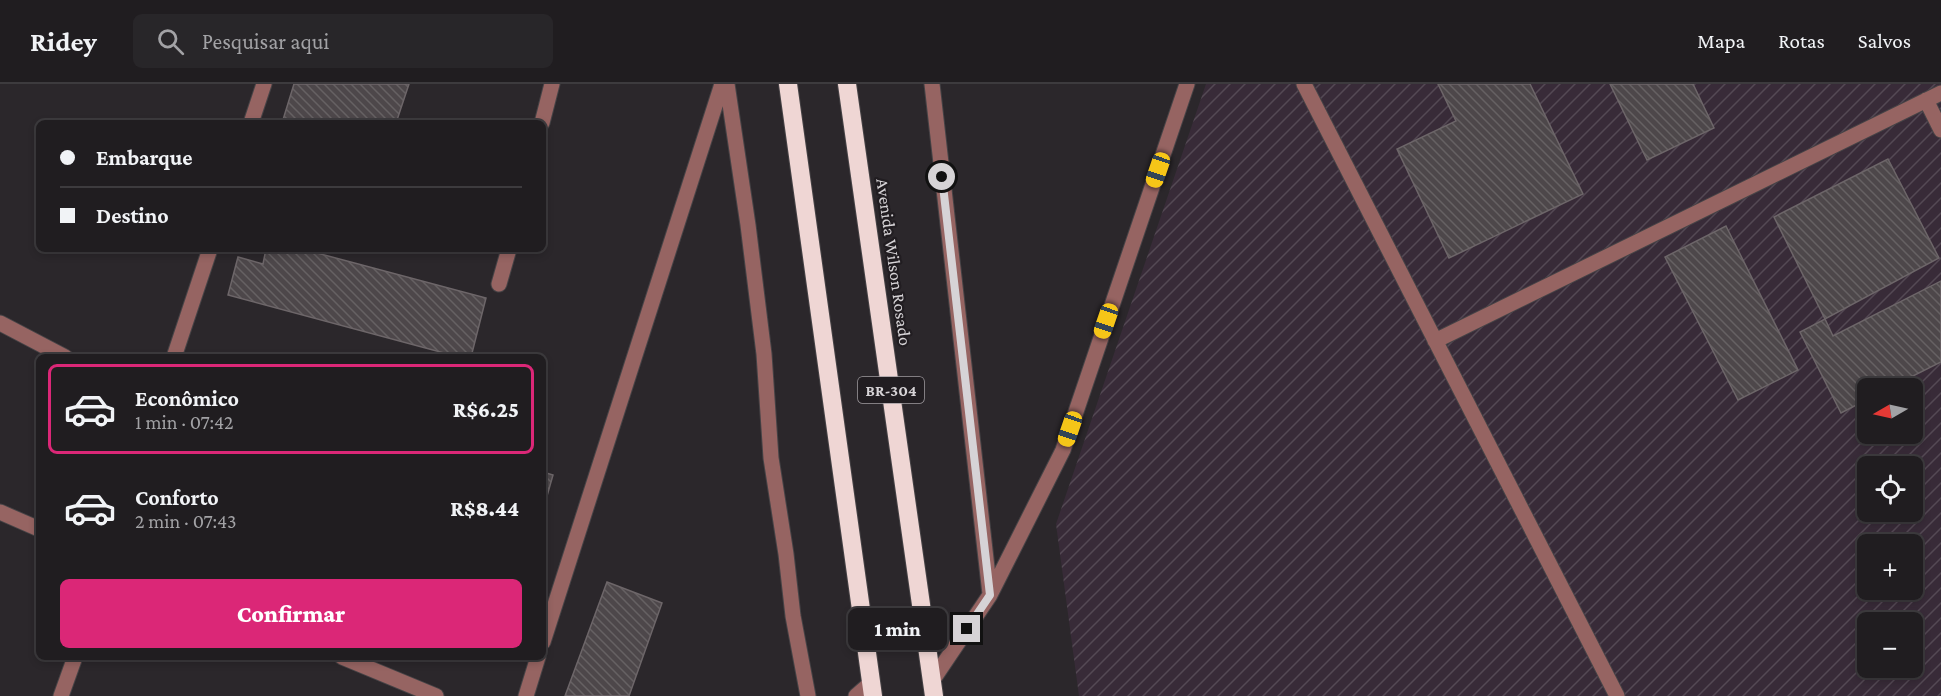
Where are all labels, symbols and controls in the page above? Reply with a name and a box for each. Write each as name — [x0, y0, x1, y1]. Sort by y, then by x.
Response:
search box — [133, 14, 553, 68]
icon: search — [154, 25, 187, 58]
text: Ridey — [30, 26, 97, 57]
text: Pesquisar aqui — [202, 29, 329, 54]
text: Mapa — [1697, 29, 1745, 53]
text: Rotas — [1778, 29, 1825, 53]
text: Salvos — [1858, 29, 1911, 53]
text: Embarque — [96, 145, 193, 170]
car — [1144, 150, 1172, 190]
route start — [928, 163, 955, 190]
street label: Avenida Wilson Rosado — [872, 177, 916, 347]
text: Destino — [96, 203, 169, 228]
car — [1092, 301, 1120, 341]
road number: BR-304 — [858, 377, 924, 403]
north arrow — [1857, 378, 1923, 444]
map controls — [1857, 378, 1923, 678]
icon: car — [63, 382, 117, 436]
text: Econômico — [135, 386, 239, 411]
text: R$6.25 — [453, 397, 519, 422]
car — [1056, 409, 1084, 449]
text: 1 min · 07:42 — [135, 411, 234, 433]
button: locate — [1857, 456, 1923, 522]
icon: car — [63, 481, 117, 535]
text: Conforto — [135, 485, 219, 510]
text: R$8.44 — [450, 496, 519, 521]
text: 2 min · 07:43 — [135, 510, 236, 532]
button: + — [1857, 534, 1923, 600]
button: Confirmar — [60, 579, 522, 648]
callout: 1 min — [847, 608, 946, 650]
button: − — [1857, 612, 1923, 678]
route end — [953, 615, 980, 642]
text: 1 min — [874, 618, 921, 640]

